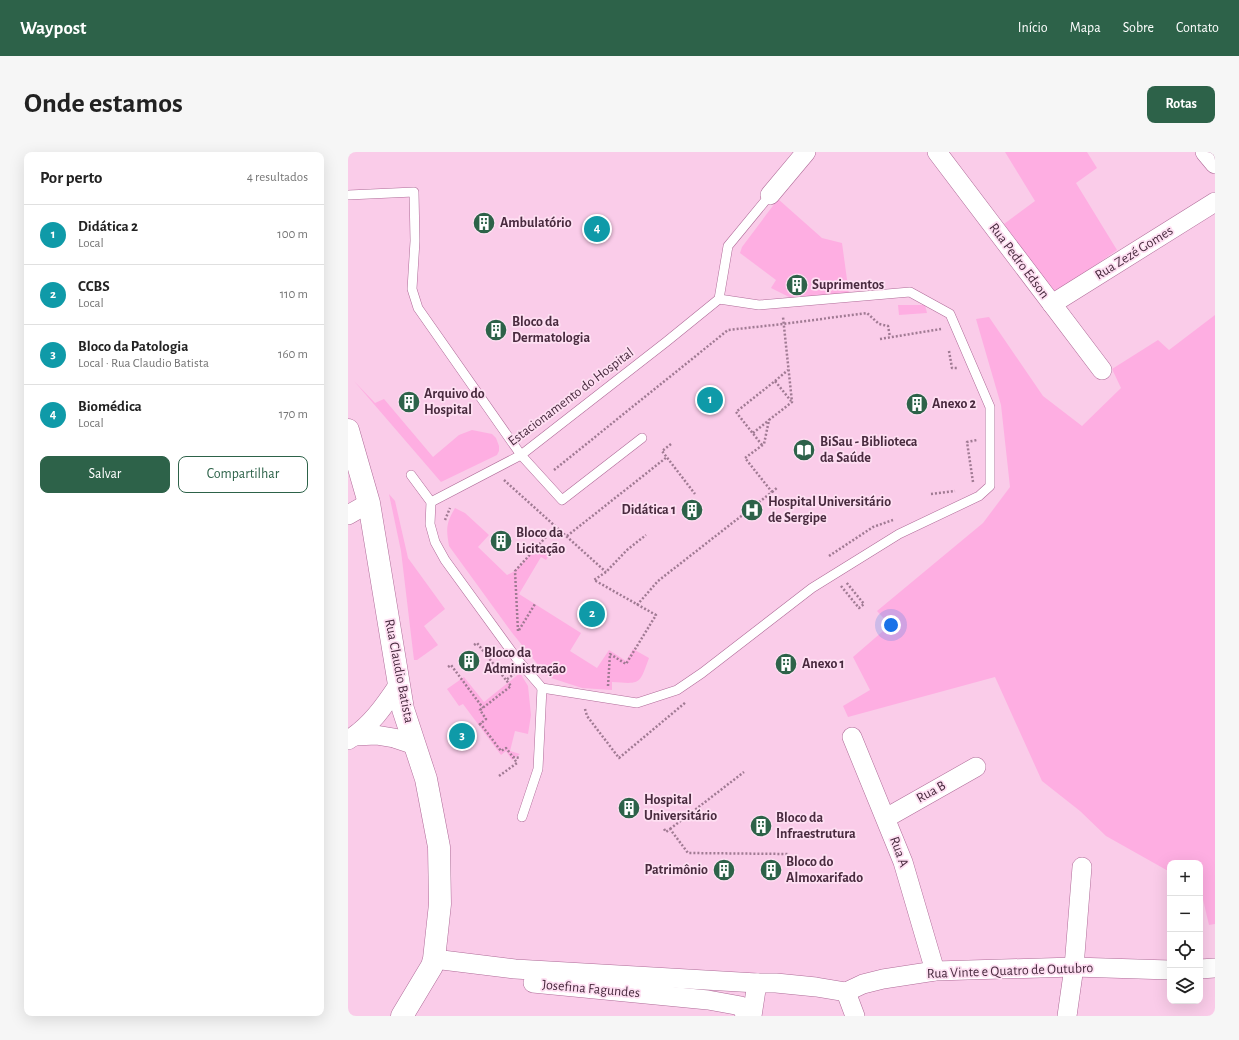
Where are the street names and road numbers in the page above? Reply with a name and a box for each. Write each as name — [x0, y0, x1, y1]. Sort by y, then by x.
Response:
street label: Rua Pedro Edson — [986, 221, 1052, 301]
street label: Rua Zezé Gomes — [1093, 224, 1175, 282]
street label: Estacionamento do Hospital — [506, 345, 636, 449]
street label: Rua Claudio Batista — [382, 618, 416, 725]
street label: Rua B — [914, 778, 948, 806]
street label: Rua A — [887, 835, 911, 869]
street label: Rua Vinte e Quatro de Outubro — [927, 961, 1094, 981]
street label: Josefina Fagundes — [541, 978, 641, 1000]

